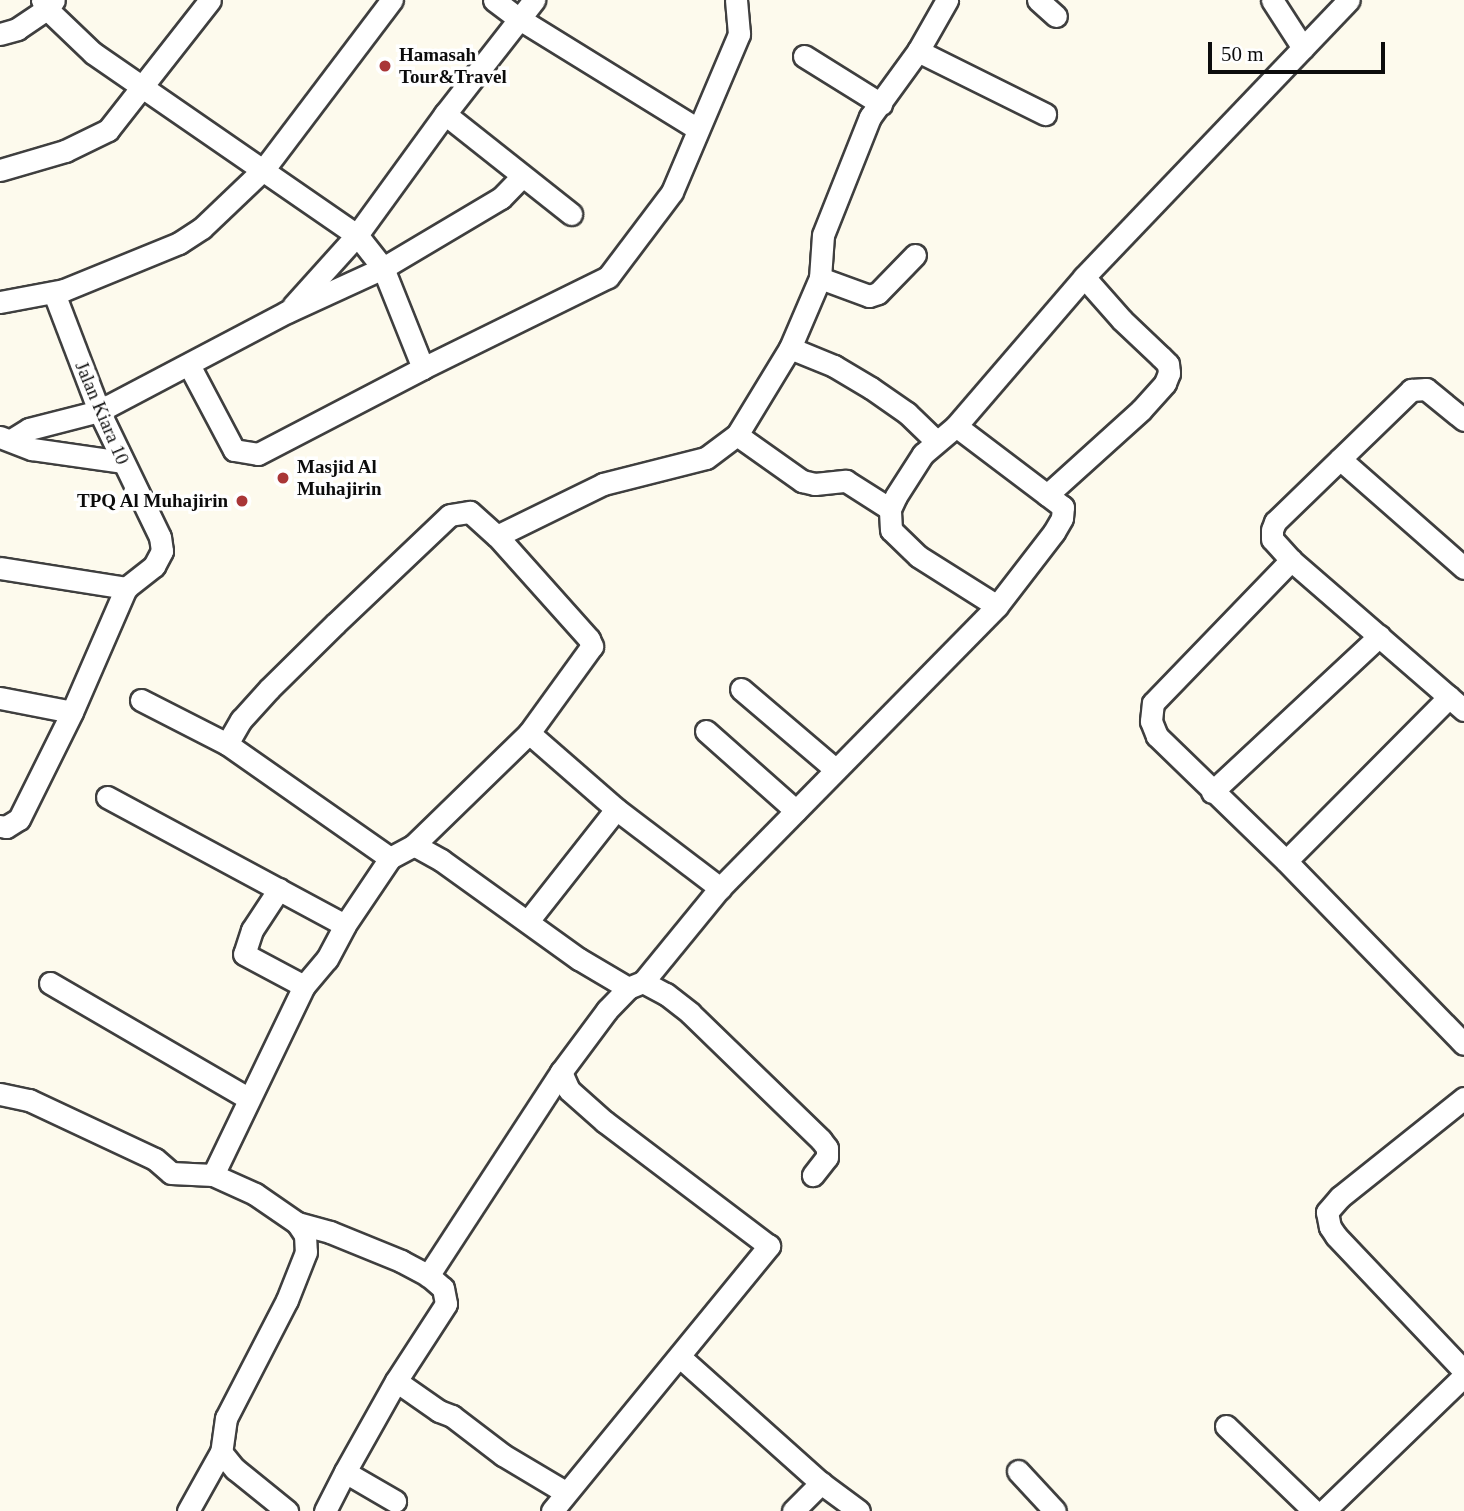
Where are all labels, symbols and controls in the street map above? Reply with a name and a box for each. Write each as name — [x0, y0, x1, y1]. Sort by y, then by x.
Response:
scale bar — [1212, 28, 1389, 72]
text: 50 m — [1221, 42, 1264, 66]
place label: Hamasah Tour&Travel — [399, 44, 507, 88]
marker: Hamasah Tour&Travel — [377, 58, 393, 74]
street label: Jalan Kiara 10 — [70, 358, 134, 468]
place label: Masjid Al Muhajirin — [297, 456, 381, 500]
marker: Masjid Al Muhajirin — [275, 470, 291, 486]
place label: TPQ Al Muhajirin — [76, 490, 228, 512]
marker: TPQ Al Muhajirin — [234, 493, 250, 509]

